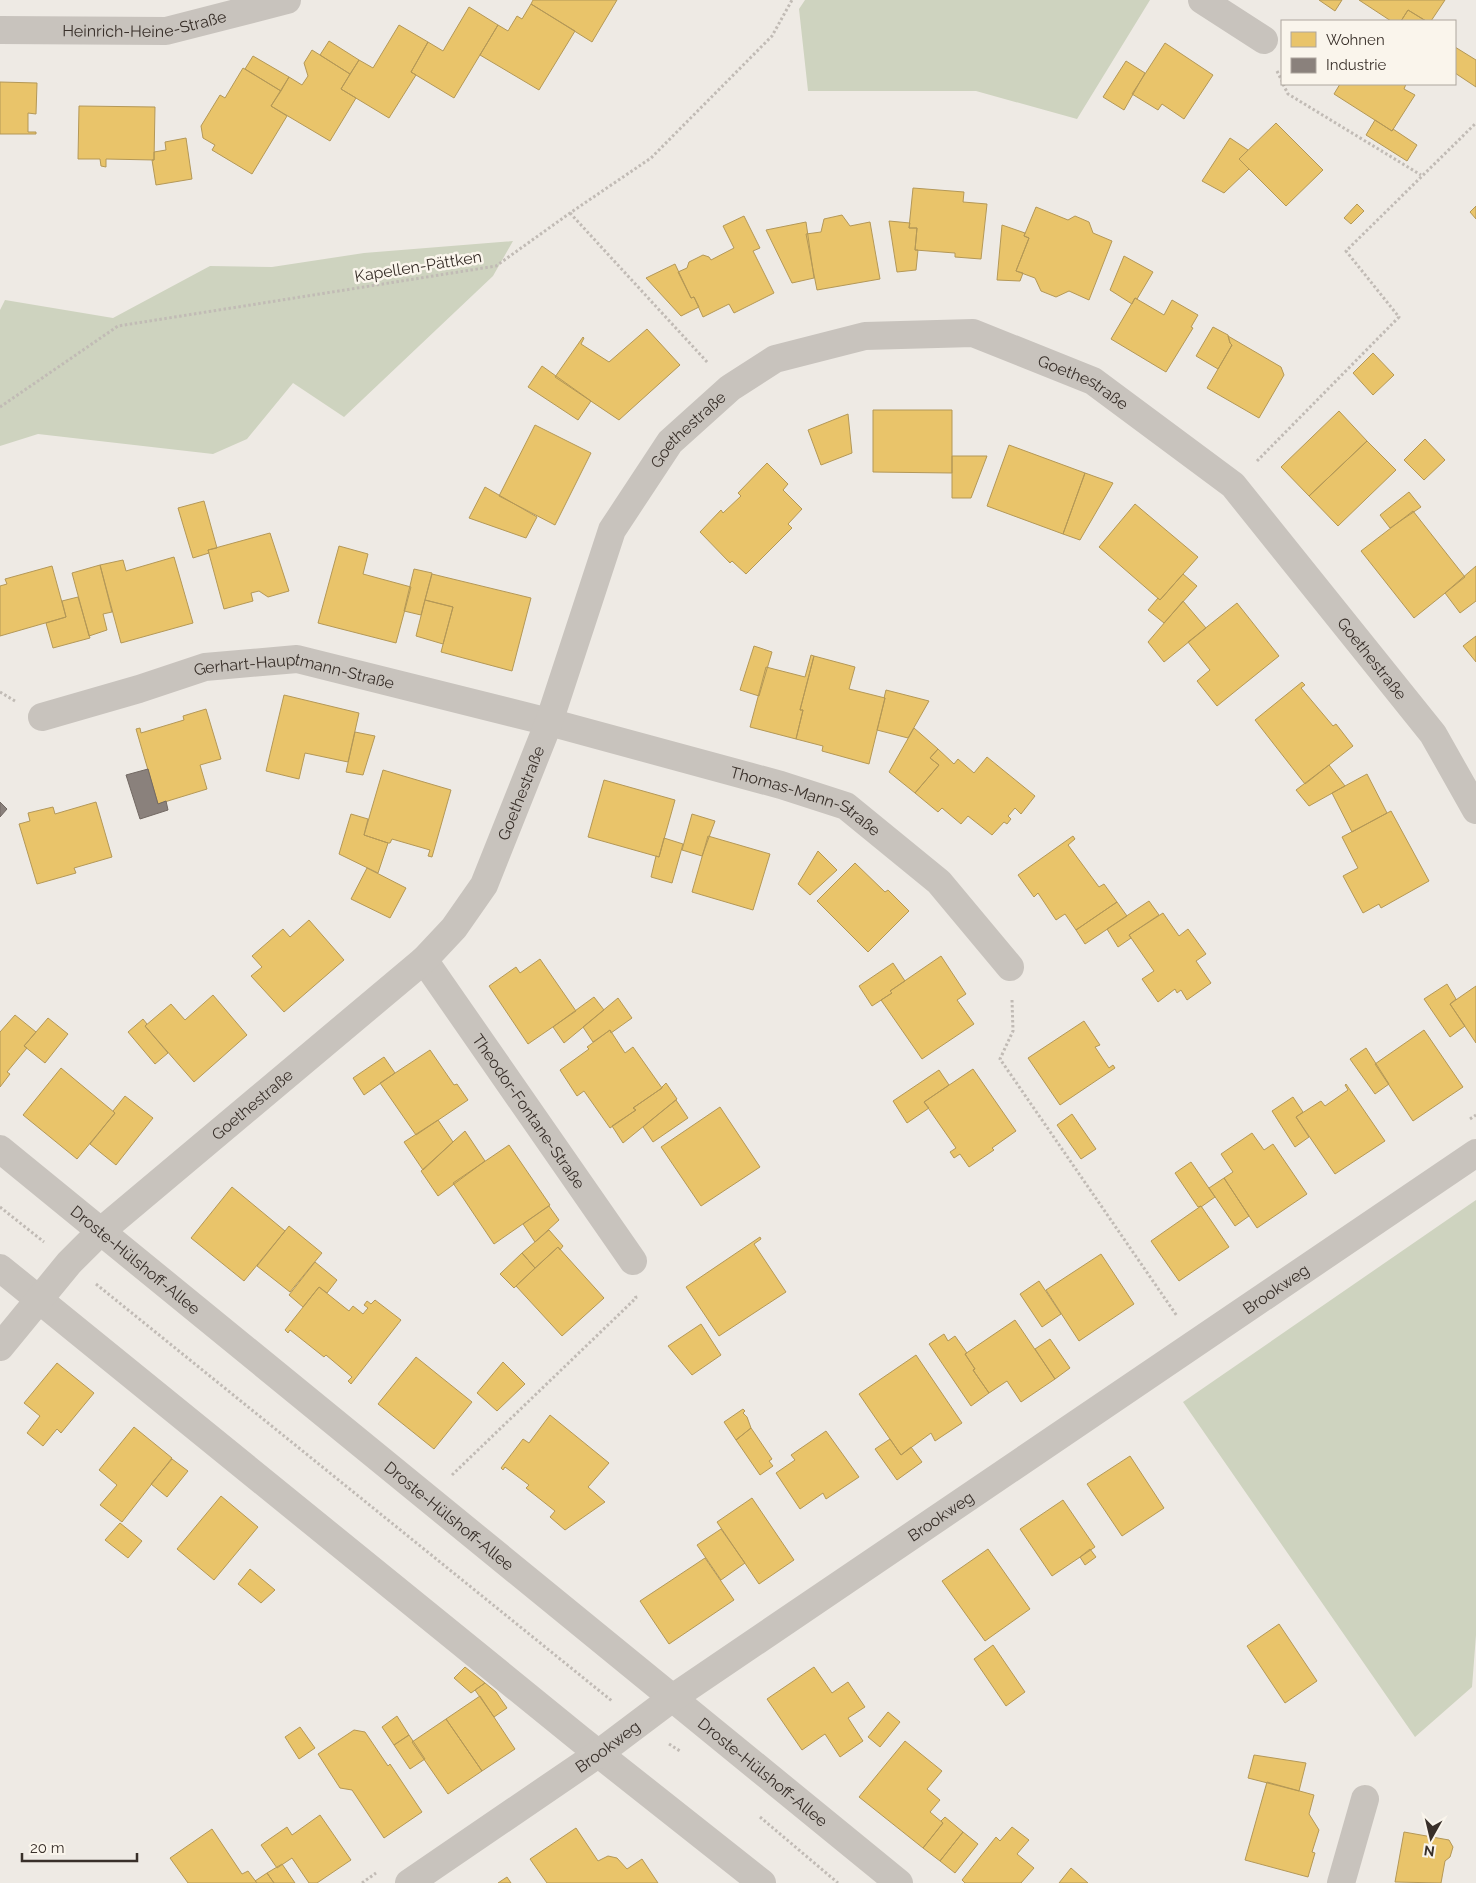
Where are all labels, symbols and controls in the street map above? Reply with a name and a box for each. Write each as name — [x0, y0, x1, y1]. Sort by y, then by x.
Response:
street label: Heinrich-Heine-Straße — [62, 7, 228, 41]
legend — [1281, 20, 1456, 85]
text: Wohnen — [1326, 31, 1385, 49]
text: Industrie — [1326, 56, 1387, 74]
street label: Kapellen-Pättken — [353, 247, 483, 286]
street label: Goethestraße — [1035, 351, 1132, 414]
street label: Goethestraße — [647, 388, 730, 472]
street label: Goethestraße — [1333, 614, 1411, 704]
street label: Gerhart-Hauptmann-Straße — [191, 650, 396, 693]
street label: Goethestraße — [494, 743, 549, 843]
street label: Thomas-Mann-Straße — [728, 763, 884, 840]
street label: Theodor-Fontane-Straße — [468, 1030, 589, 1192]
street label: Goethestraße — [208, 1065, 297, 1144]
street label: Droste-Hülshoff-Allee — [67, 1202, 204, 1319]
street label: Brookweg — [1239, 1260, 1313, 1318]
street label: Droste-Hülshoff-Allee — [380, 1458, 518, 1575]
street label: Brookweg — [904, 1487, 977, 1546]
street label: Droste-Hülshoff-Allee — [694, 1714, 831, 1831]
street label: Brookweg — [572, 1717, 644, 1777]
north arrow — [1406, 1813, 1456, 1863]
scale bar — [22, 1830, 138, 1862]
text: 20 m — [30, 1839, 65, 1857]
text: N — [1423, 1842, 1436, 1860]

